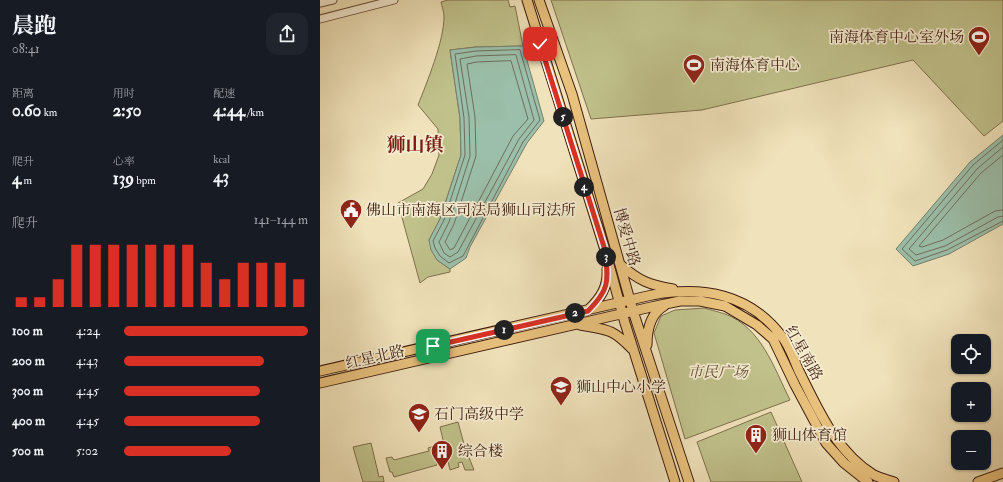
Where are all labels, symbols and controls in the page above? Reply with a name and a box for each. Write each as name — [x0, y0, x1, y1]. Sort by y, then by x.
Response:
text: 晨跑 — [12, 12, 56, 40]
button: share — [266, 13, 308, 55]
sports icon: 南海体育中心室外场 — [966, 24, 992, 57]
pin — [523, 27, 557, 61]
place label: 南海体育中心室外场 — [829, 28, 964, 47]
icon: check — [529, 33, 551, 55]
text: 08:41 — [12, 41, 40, 57]
sports icon: 南海体育中心 — [681, 52, 707, 85]
place label: 南海体育中心 — [710, 56, 800, 75]
text: 距离 — [12, 87, 34, 100]
text: 用时 — [113, 87, 135, 100]
text: 配速 — [213, 87, 235, 100]
text: 0.60 — [12, 100, 41, 121]
text: 2:50 — [113, 100, 142, 121]
text: 4:44 — [213, 100, 245, 121]
text: km — [41, 106, 57, 119]
text: /km — [245, 106, 264, 119]
pin: 5 — [553, 107, 573, 127]
text: 5 — [561, 110, 565, 123]
district label: 狮山镇 — [386, 133, 444, 157]
text: kcal — [213, 153, 230, 166]
text: 爬升 — [12, 155, 34, 168]
text: 心率 — [113, 155, 135, 168]
text: 43 — [213, 166, 229, 187]
text: 4 — [12, 168, 21, 189]
text: 139 — [113, 168, 134, 189]
text: m — [21, 174, 32, 187]
text: bpm — [134, 174, 156, 187]
pin: 4 — [574, 177, 594, 197]
text: 4 — [581, 180, 587, 193]
public building icon: 佛山市南海区司法局狮山司法所 — [338, 197, 364, 230]
place label: 佛山市南海区司法局狮山司法所 — [366, 201, 576, 220]
street label: 博爱中路 — [609, 206, 644, 269]
text: 141–144 m — [254, 212, 308, 228]
text: 爬升 — [12, 215, 38, 231]
pin: 3 — [596, 247, 616, 267]
text: 3 — [604, 250, 608, 263]
pin: 2 — [565, 303, 585, 323]
text: 2 — [572, 306, 578, 319]
pin: 1 — [494, 320, 514, 340]
street label: 红星南路 — [781, 322, 826, 384]
text: 100 m — [12, 323, 43, 339]
text: 4:24 — [76, 323, 100, 339]
text: 1 — [502, 323, 506, 336]
pin — [416, 329, 450, 363]
map controls — [951, 334, 991, 470]
button: locate — [951, 334, 991, 374]
icon: arrive — [422, 335, 444, 357]
street label: 红星北路 — [344, 341, 406, 373]
text: 200 m — [12, 353, 45, 369]
text: 4:43 — [76, 353, 98, 369]
park label: 市民广场 — [688, 363, 750, 382]
school or university icon: 狮山中心小学 — [548, 374, 574, 407]
place label: 狮山中心小学 — [576, 378, 666, 397]
button: + — [951, 382, 991, 422]
text: 300 m — [12, 383, 43, 399]
text: 4:45 — [76, 383, 99, 399]
school or university icon: 石门高级中学 — [406, 401, 432, 434]
place label: 石门高级中学 — [434, 405, 524, 424]
text: 400 m — [12, 413, 45, 429]
text: 4:45 — [76, 413, 99, 429]
building icon: 狮山体育馆 — [743, 422, 769, 455]
place label: 狮山体育馆 — [772, 426, 847, 445]
button: − — [951, 430, 991, 470]
building icon: 综合楼 — [429, 438, 455, 471]
place label: 综合楼 — [458, 442, 503, 461]
text: 500 m — [12, 443, 44, 459]
text: 5:02 — [76, 443, 98, 459]

